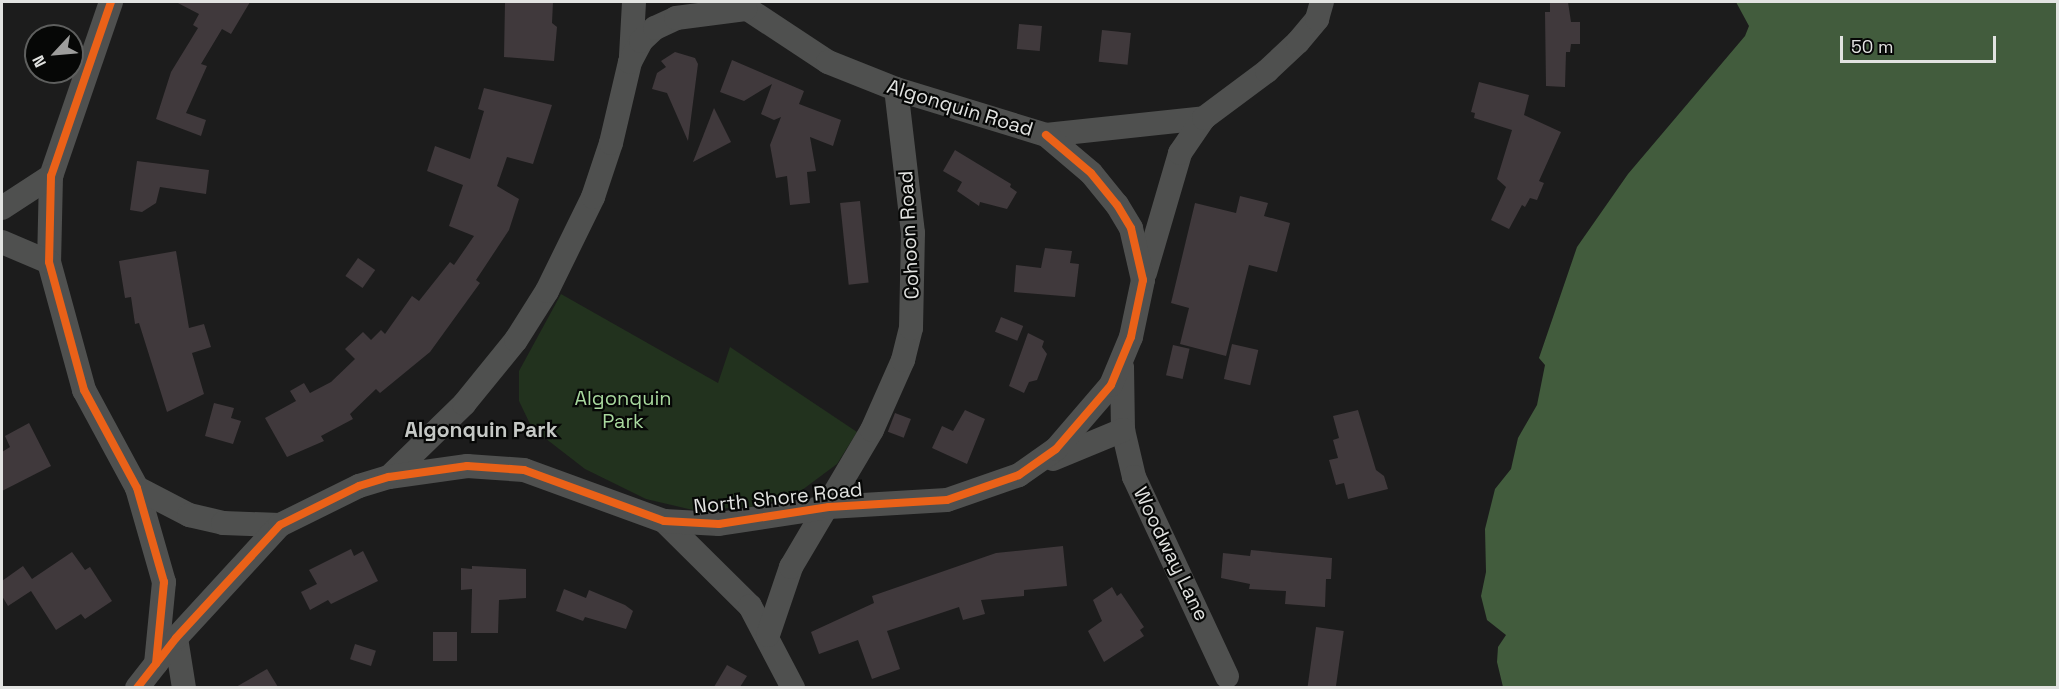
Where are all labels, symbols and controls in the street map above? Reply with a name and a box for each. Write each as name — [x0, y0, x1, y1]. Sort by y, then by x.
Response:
north arrow — [24, 24, 84, 84]
scale bar — [1843, 24, 1999, 62]
text: 50 m — [1851, 35, 1893, 58]
text: N — [27, 52, 51, 71]
street label: Algonquin Road — [884, 74, 1036, 142]
street label: Cohoon Road — [894, 170, 924, 300]
park label: Algonquin Park — [574, 386, 672, 433]
district label: Algonquin Park — [404, 417, 558, 443]
street label: North Shore Road — [692, 477, 864, 519]
street label: Woodway Lane — [1128, 483, 1214, 625]

